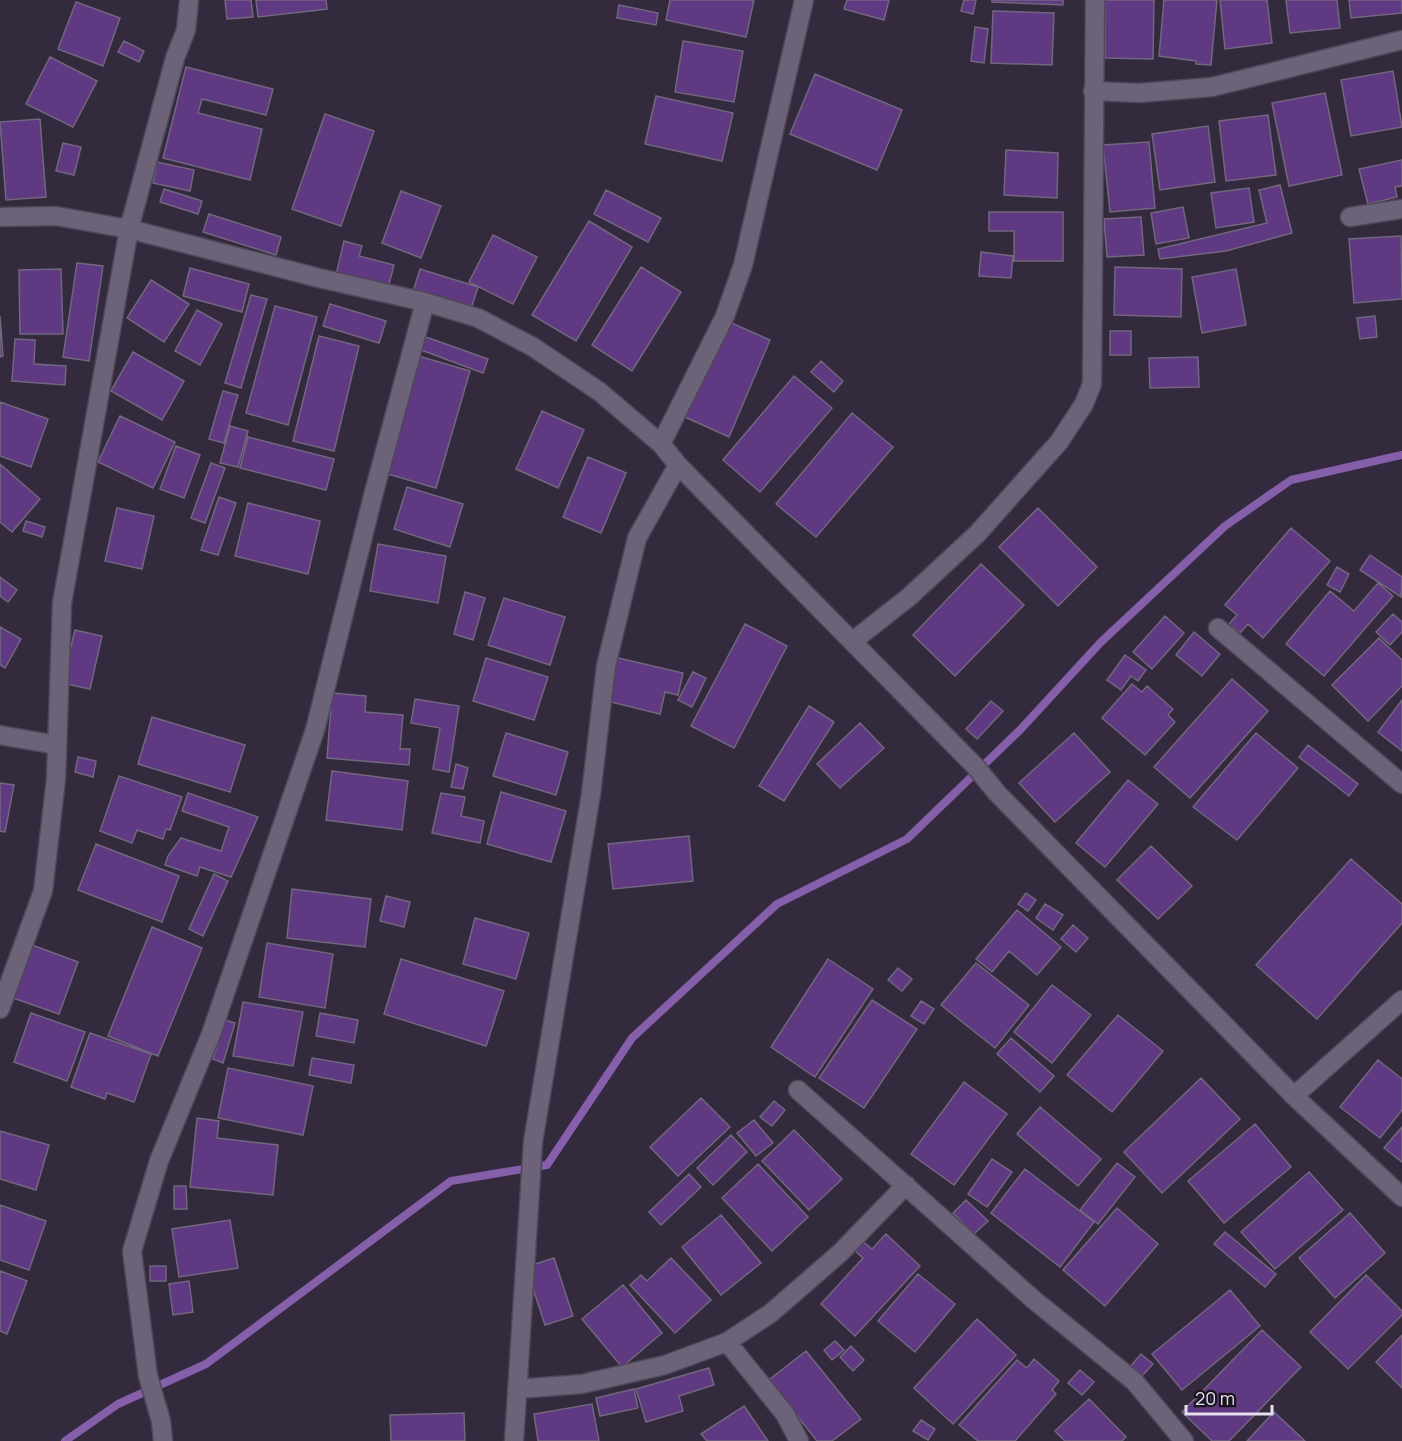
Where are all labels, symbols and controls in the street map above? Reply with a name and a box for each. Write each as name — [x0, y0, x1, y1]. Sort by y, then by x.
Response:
scale bar — [1186, 1378, 1272, 1416]
text: 20 m — [1195, 1386, 1235, 1410]

